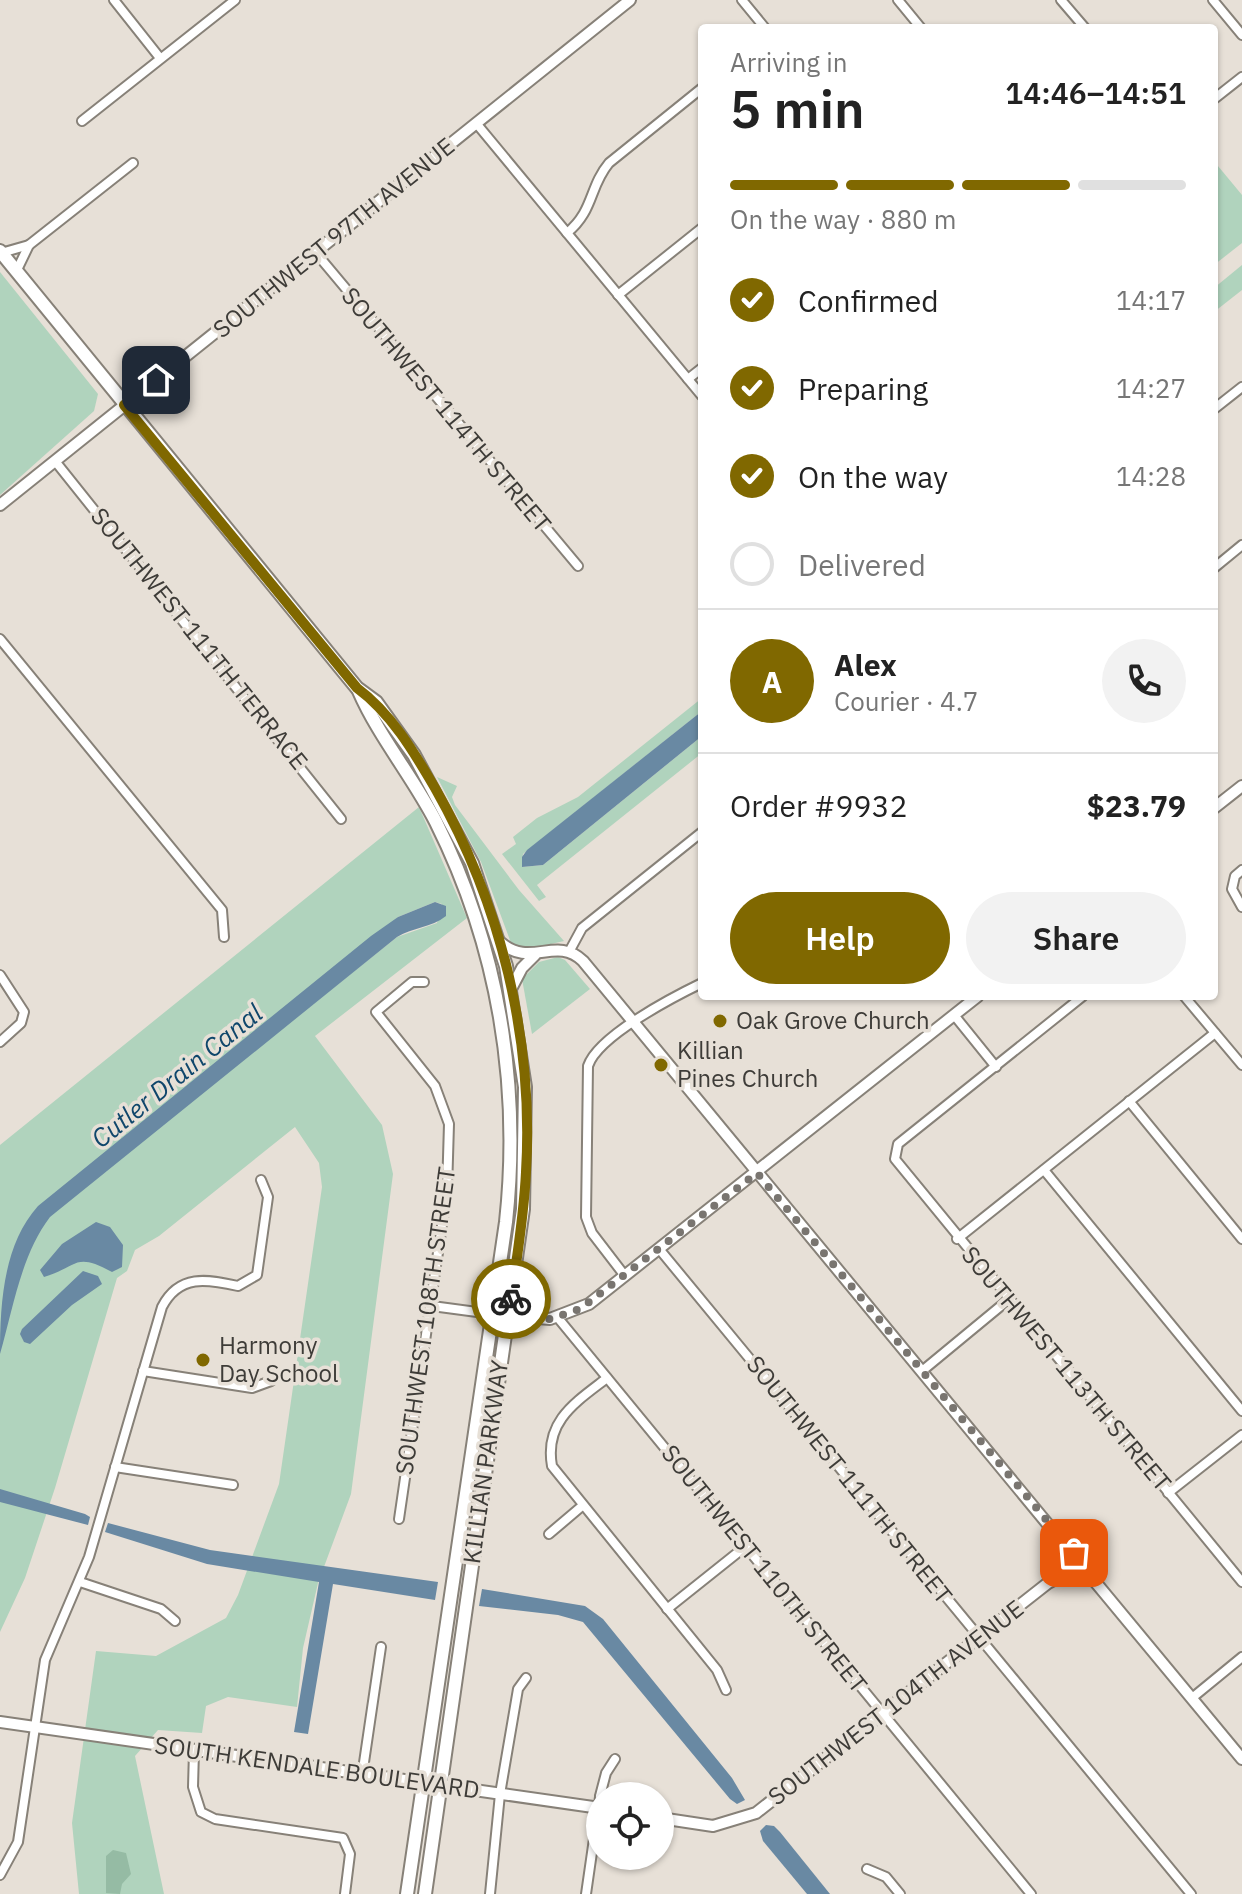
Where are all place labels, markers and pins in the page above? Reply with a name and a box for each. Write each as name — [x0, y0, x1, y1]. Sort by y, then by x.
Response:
pin — [122, 346, 190, 414]
place label: Oak Grove Church — [736, 1004, 930, 1036]
marker: Oak Grove Church — [711, 1012, 729, 1030]
place label: Killian Pines Church — [677, 1034, 818, 1094]
marker: Killian Pines Church — [652, 1056, 670, 1074]
place label: Harmony Day School — [219, 1329, 339, 1389]
marker: Harmony Day School — [194, 1351, 212, 1369]
pin — [1040, 1519, 1108, 1587]

